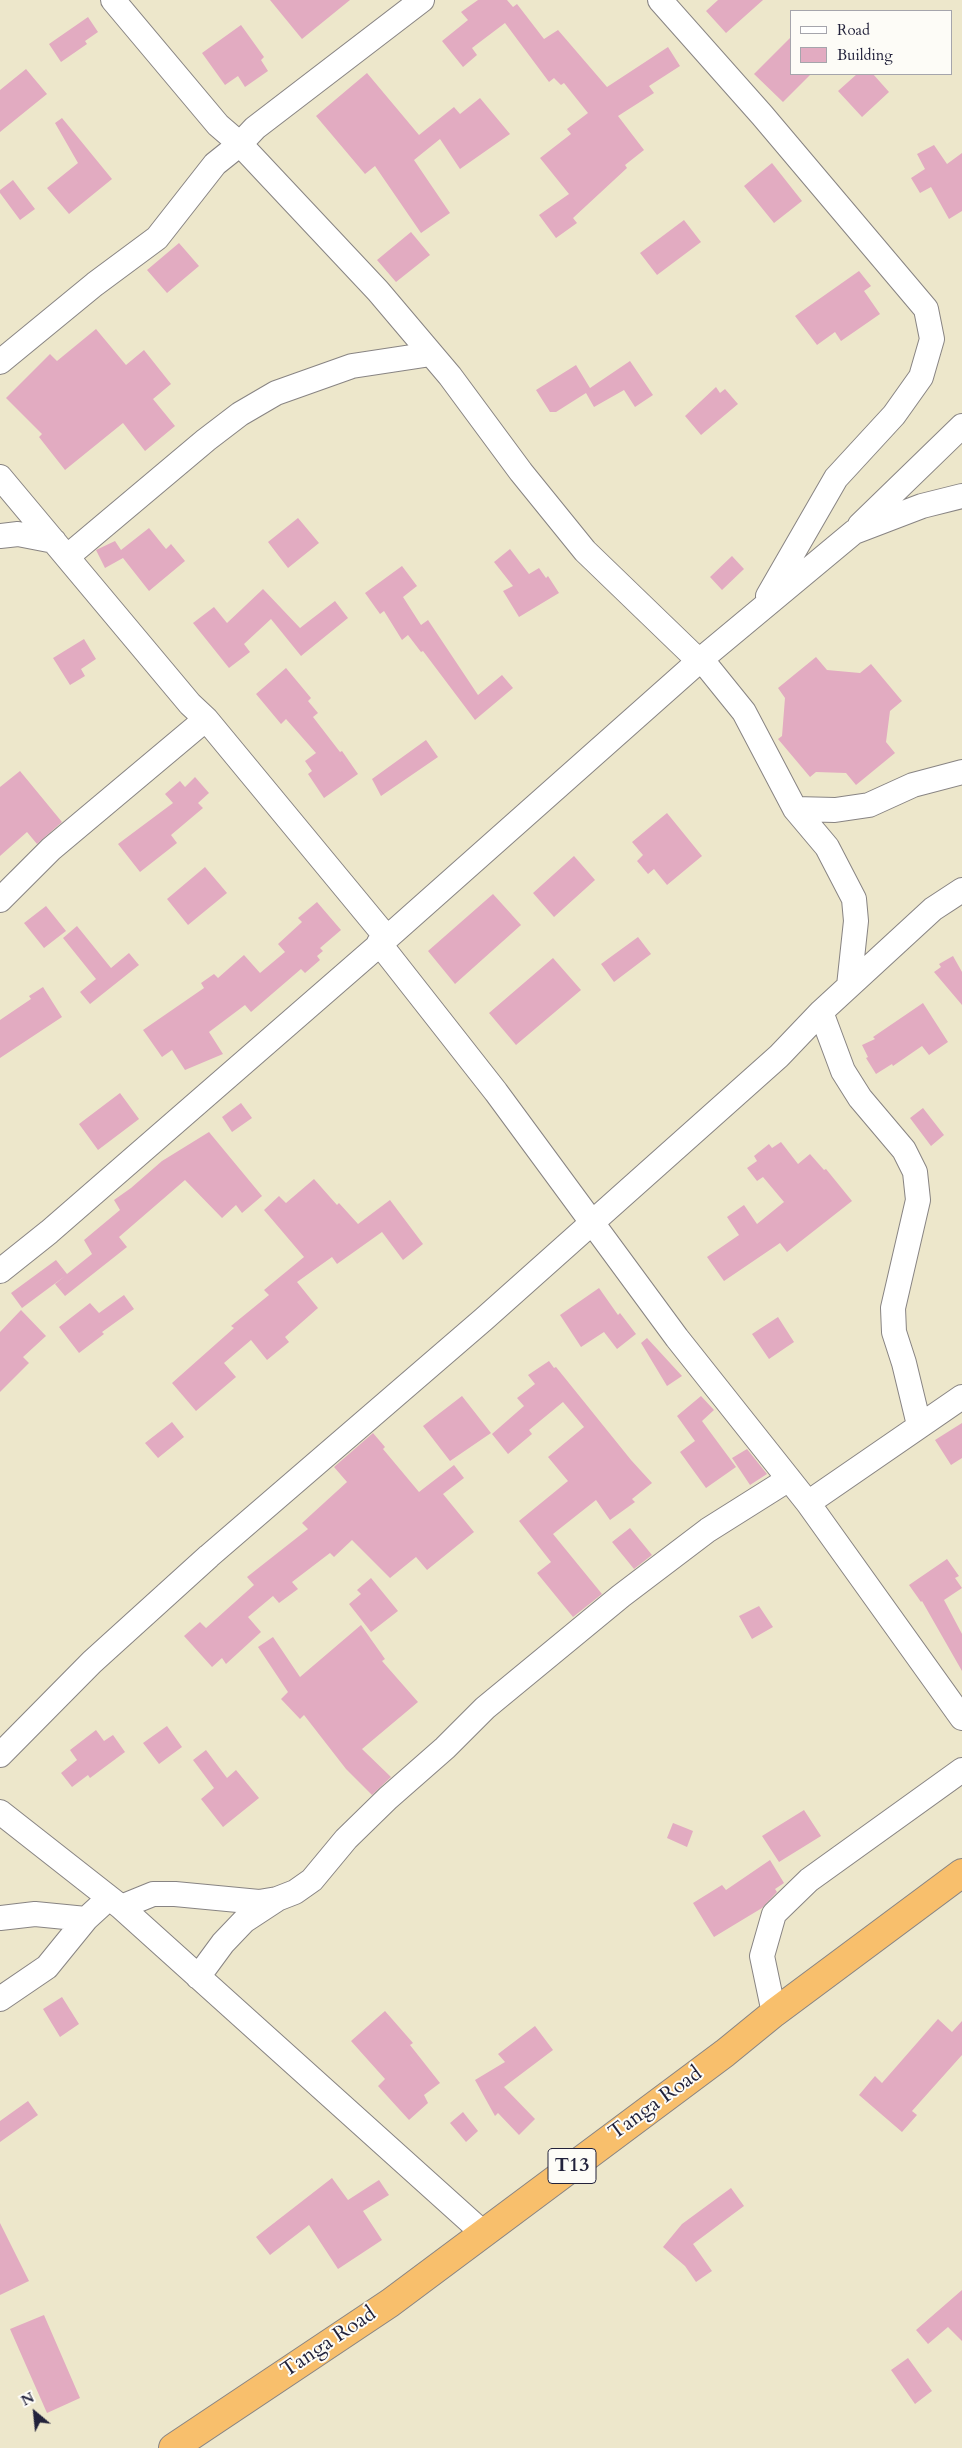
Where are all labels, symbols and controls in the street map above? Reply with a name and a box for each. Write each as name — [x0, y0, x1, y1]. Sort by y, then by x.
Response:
legend — [790, 10, 952, 75]
text: Road — [837, 20, 870, 40]
text: Building — [837, 45, 893, 65]
street label: Tanga Road — [604, 2062, 708, 2146]
road number: T13 — [548, 2148, 596, 2184]
street label: Tanga Road — [277, 2302, 381, 2384]
north arrow — [10, 2388, 60, 2438]
text: N — [18, 2388, 38, 2411]

